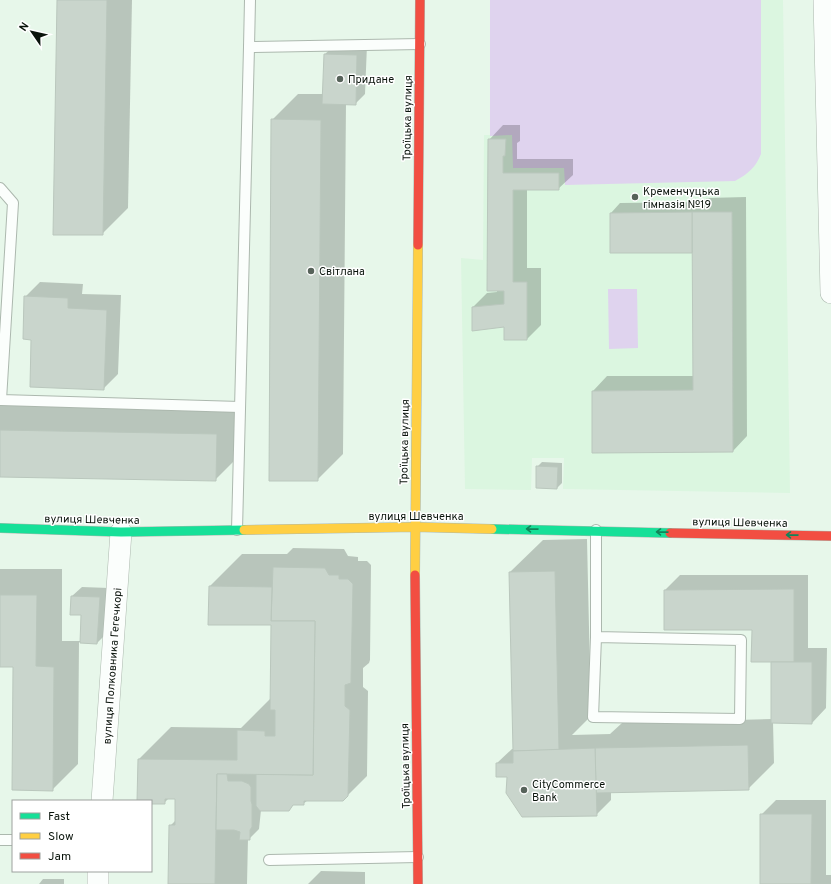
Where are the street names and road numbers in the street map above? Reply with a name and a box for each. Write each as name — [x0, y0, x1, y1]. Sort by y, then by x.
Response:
street label: Троїцька вулиця — [400, 75, 416, 161]
street label: Троїцька вулиця — [397, 399, 413, 485]
street label: вулиця Шевченка — [368, 510, 464, 524]
street label: вулиця Шевченка — [44, 512, 140, 528]
street label: вулиця Шевченка — [692, 515, 788, 531]
street label: вулиця Полковника Гегечкорі — [101, 587, 125, 745]
street label: Троїцька вулиця — [398, 723, 414, 809]

